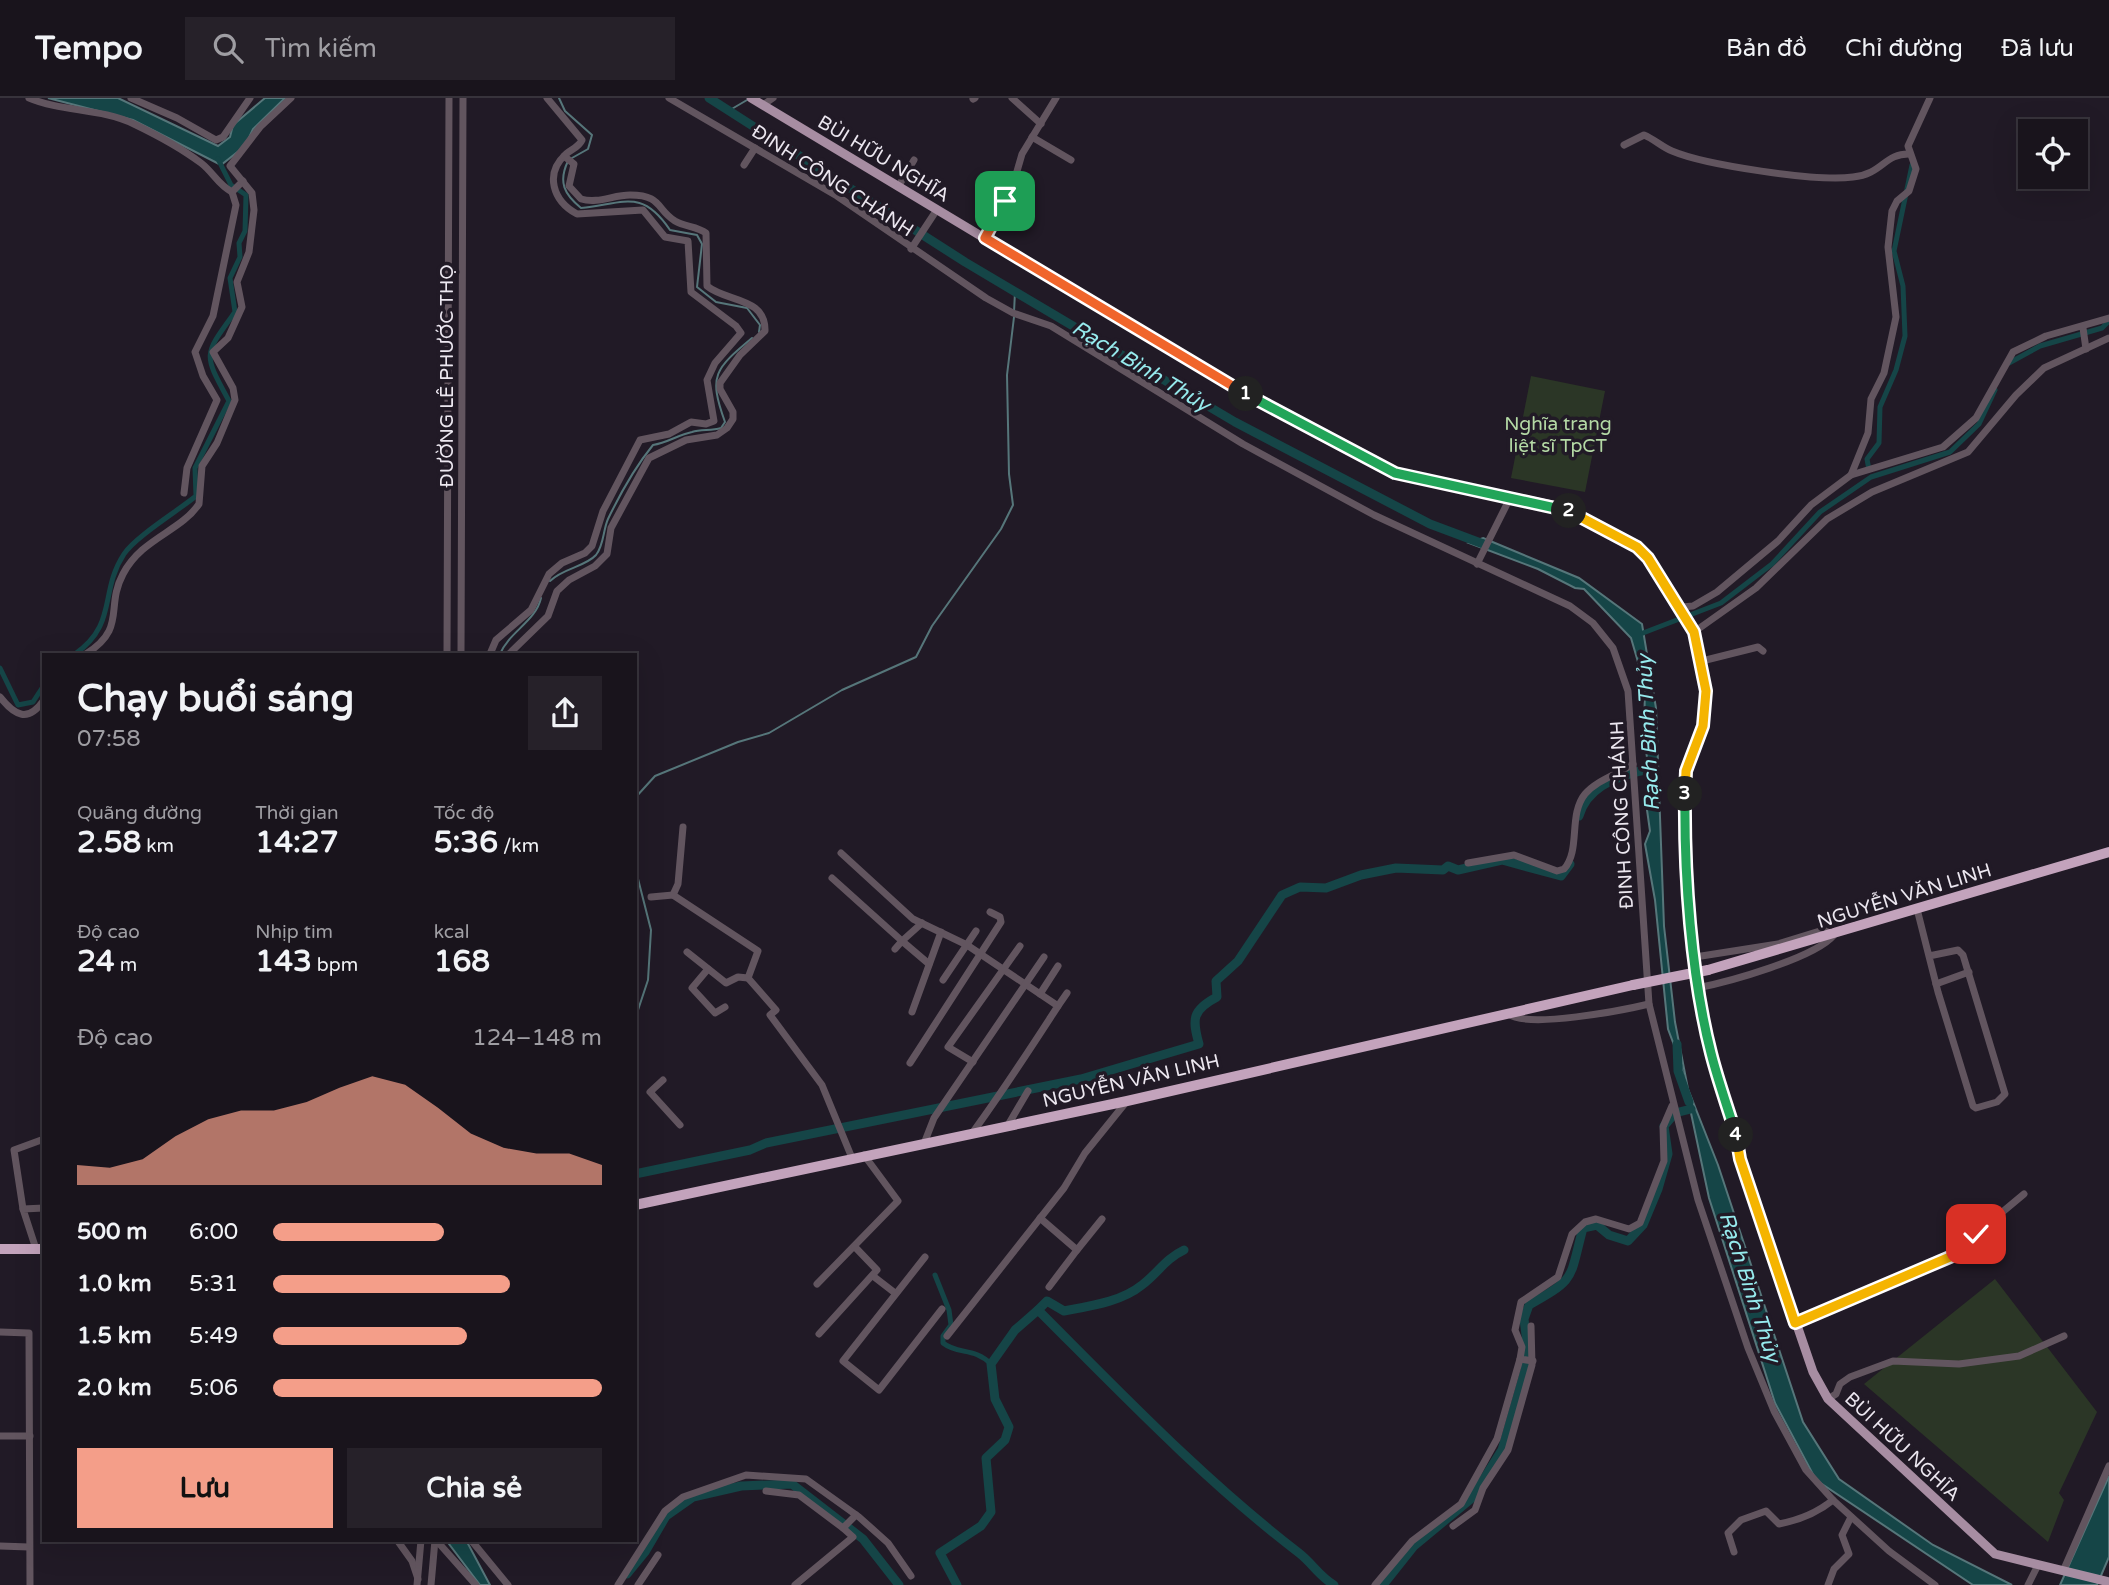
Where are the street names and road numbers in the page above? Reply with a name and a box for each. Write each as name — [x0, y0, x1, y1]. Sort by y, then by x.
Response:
street label: BÙI HỮU NGHĨA — [814, 110, 954, 207]
street label: ĐINH CÔNG CHÁNH — [747, 119, 918, 241]
street label: ĐƯỜNG LÊ PHƯỚC THỌ — [435, 264, 458, 488]
street label: ĐINH CÔNG CHÁNH — [1605, 720, 1638, 910]
street label: NGUYỄN VĂN LINH — [1814, 857, 1994, 933]
street label: NGUYỄN VĂN LINH — [1040, 1048, 1222, 1112]
street label: BÙI HỮU NGHĨA — [1840, 1387, 1965, 1506]

